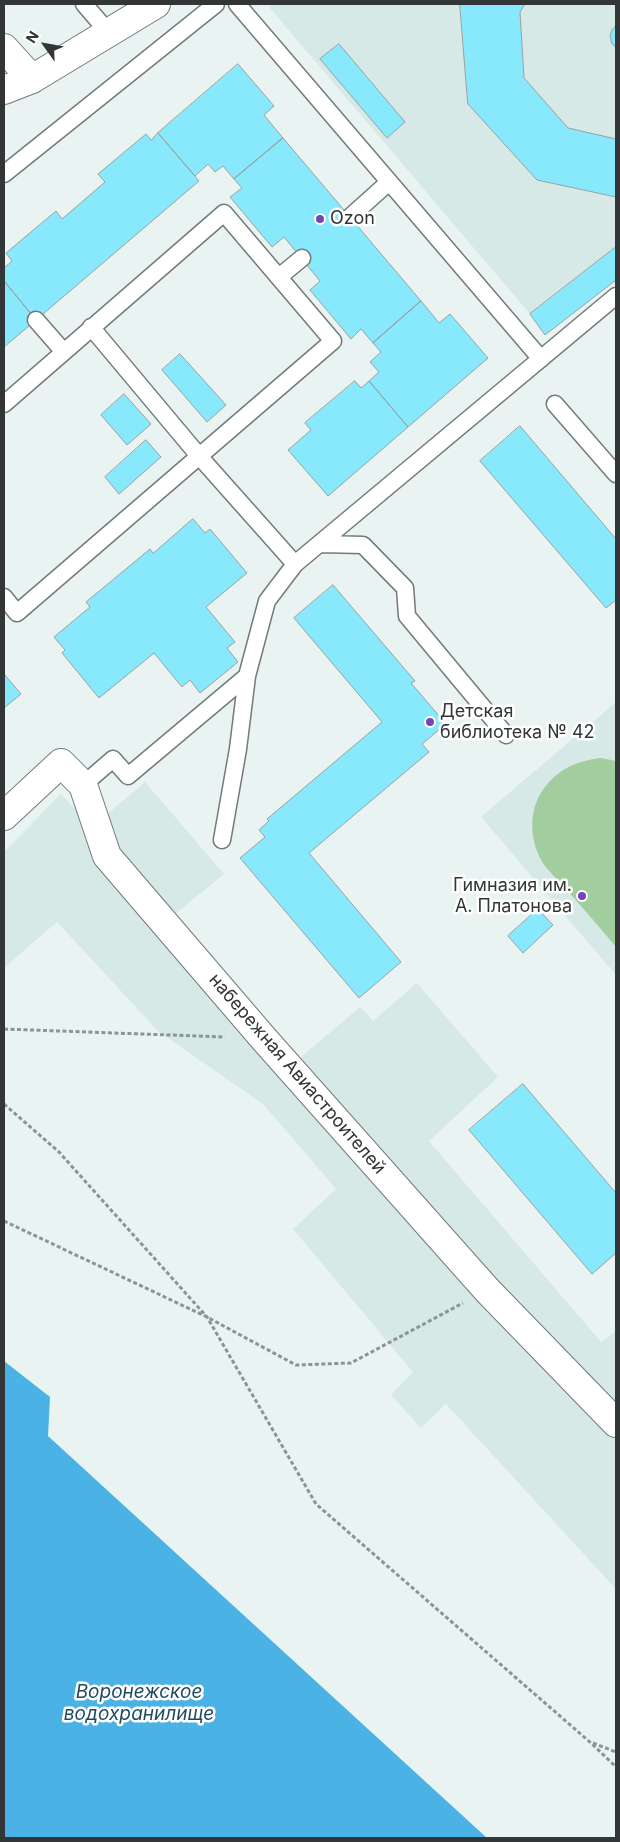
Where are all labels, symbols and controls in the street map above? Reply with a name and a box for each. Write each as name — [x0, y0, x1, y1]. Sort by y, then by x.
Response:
north arrow — [20, 20, 70, 70]
text: N — [22, 28, 42, 46]
place label: Ozon — [330, 208, 375, 230]
marker: Ozon — [314, 213, 326, 225]
place label: Детская библиотека № 42 — [440, 701, 595, 744]
marker: Детская библиотека № 42 — [424, 716, 436, 728]
place label: Гимназия им. А. Платонова — [453, 875, 572, 918]
marker: Гимназия им. А. Платонова — [576, 890, 588, 902]
street label: набережная Авиастроителей — [204, 969, 390, 1179]
water label: Воронежское водохранилище — [64, 1681, 214, 1725]

